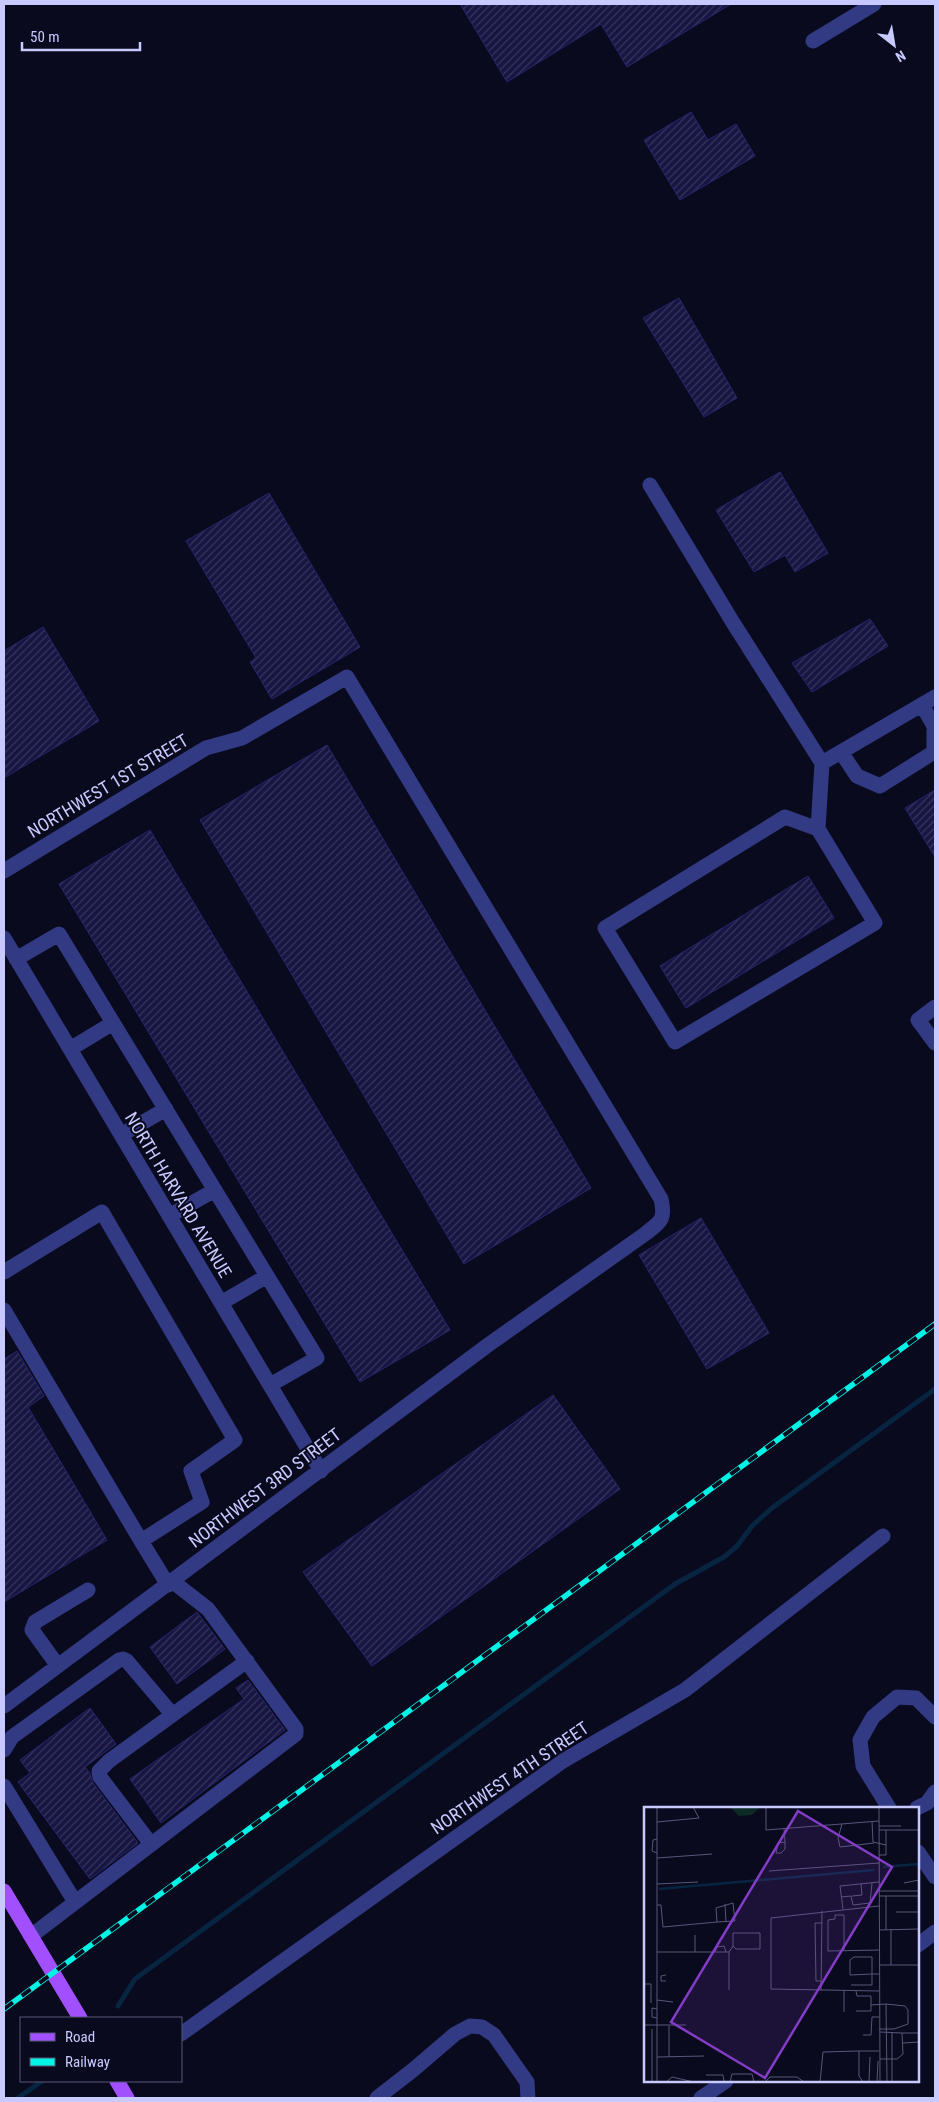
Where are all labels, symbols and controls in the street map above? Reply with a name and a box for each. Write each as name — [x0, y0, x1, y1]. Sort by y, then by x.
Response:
scale bar — [22, 20, 140, 52]
north arrow — [869, 20, 919, 70]
text: 50 m — [30, 28, 60, 46]
text: N — [893, 47, 908, 65]
street label: NORTHWEST 1ST STREET — [24, 729, 192, 842]
street label: NORTH HARVARD AVENUE — [121, 1108, 236, 1281]
street label: NORTHWEST 3RD STREET — [184, 1424, 345, 1552]
street label: NORTHWEST 4TH STREET — [427, 1717, 593, 1838]
inset map — [644, 1807, 919, 2082]
legend — [20, 2017, 182, 2082]
text: Road — [65, 2028, 95, 2046]
text: Railway — [65, 2053, 110, 2071]

